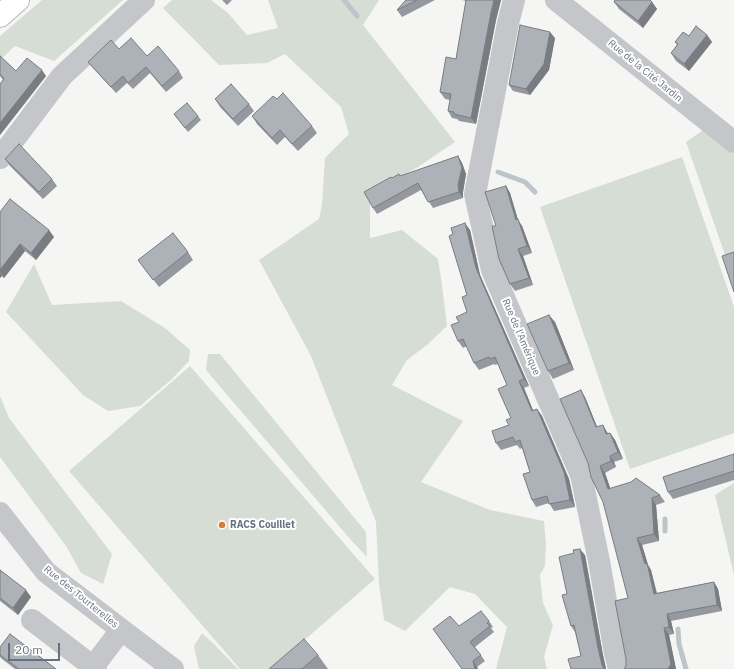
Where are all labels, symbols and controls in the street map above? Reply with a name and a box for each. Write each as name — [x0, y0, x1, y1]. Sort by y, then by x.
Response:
street label: Rue de la Cité Jardin — [605, 37, 685, 105]
street label: Rue de l'Amérique — [499, 297, 543, 377]
place label: RACS Couillet — [230, 519, 295, 531]
marker: RACS Couillet — [217, 520, 227, 530]
street label: Rue des Tourterelles — [41, 563, 121, 631]
scale bar — [10, 635, 62, 661]
text: 20 m — [15, 642, 43, 657]

